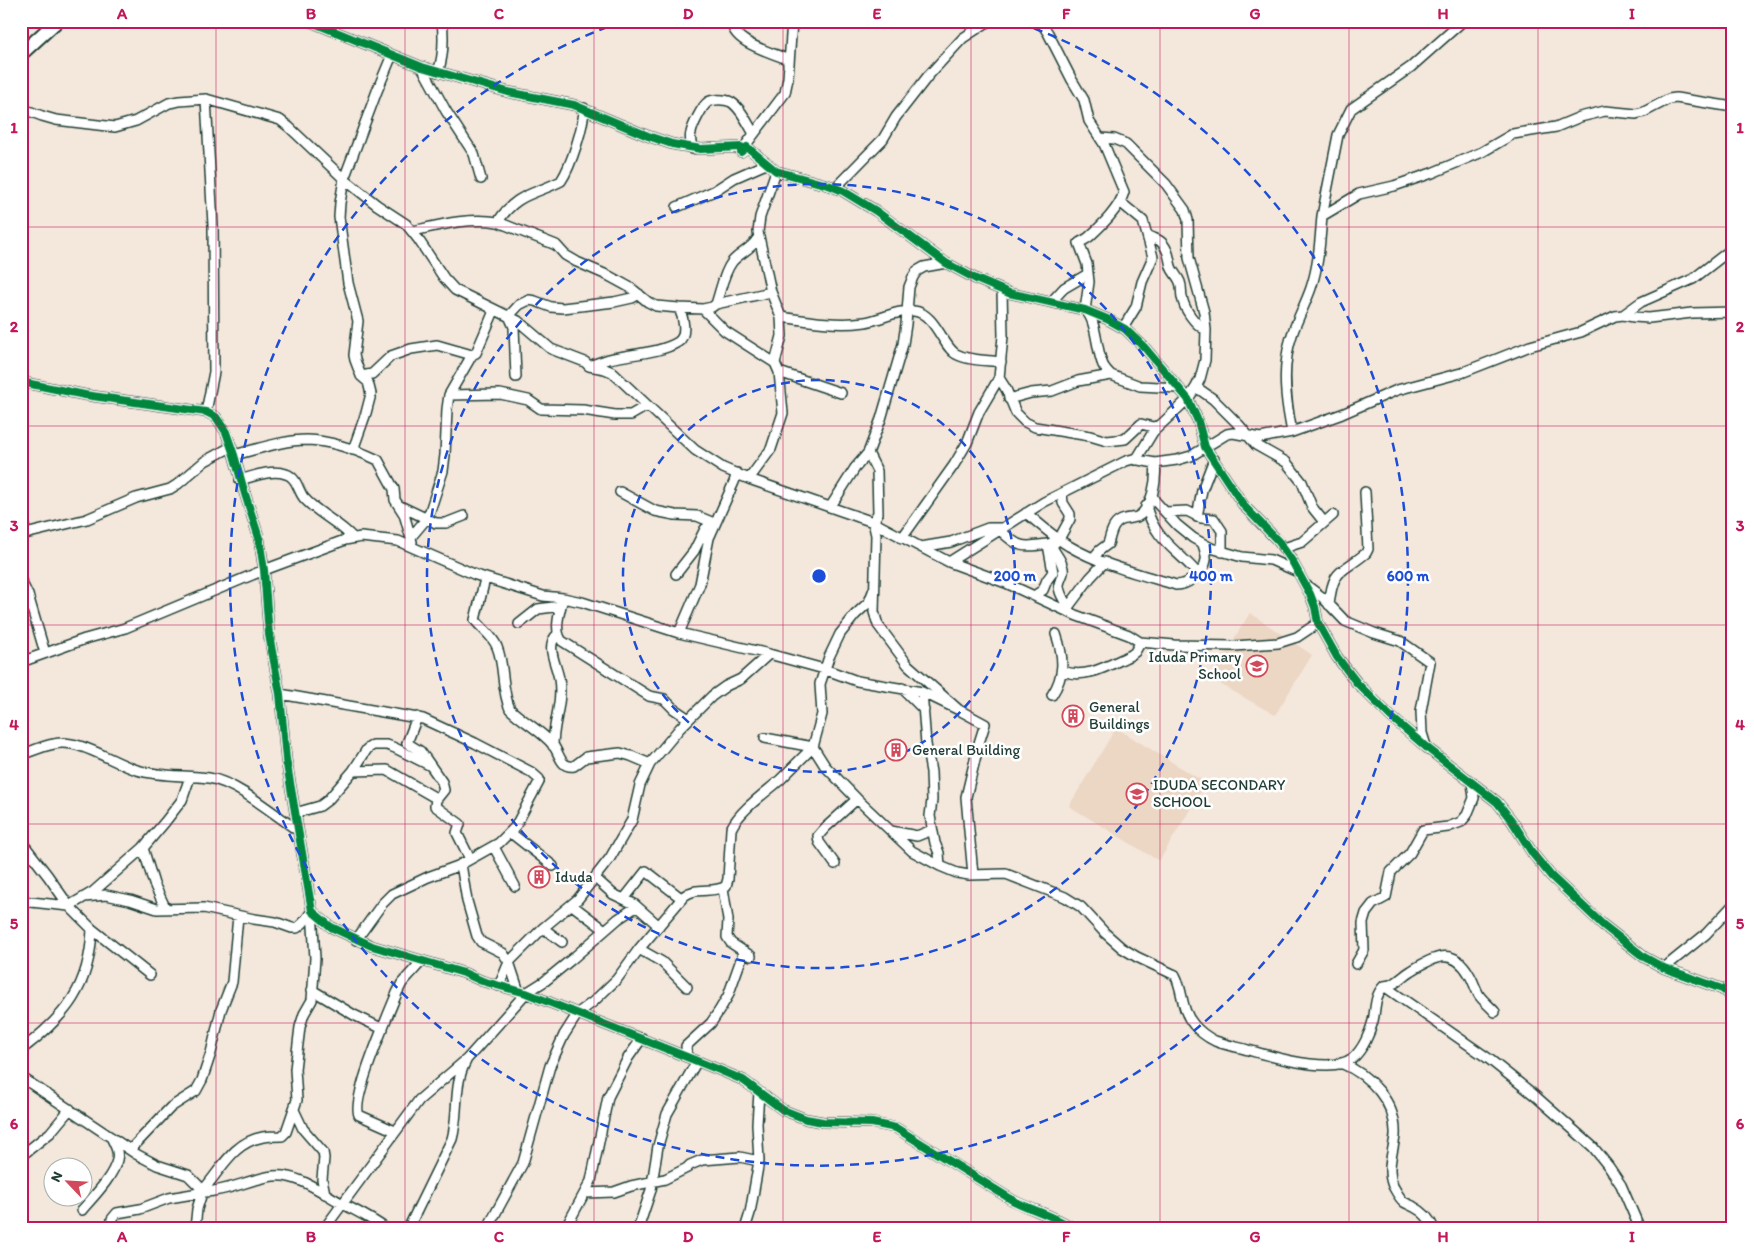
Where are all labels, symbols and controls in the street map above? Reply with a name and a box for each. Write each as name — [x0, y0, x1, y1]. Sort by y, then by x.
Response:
text: A — [116, 4, 128, 23]
text: B — [306, 4, 317, 23]
text: C — [494, 4, 505, 23]
text: D — [683, 4, 694, 23]
text: E — [873, 4, 882, 23]
text: F — [1062, 4, 1071, 23]
text: G — [1249, 4, 1261, 23]
text: H — [1437, 4, 1449, 23]
text: I — [1629, 4, 1635, 23]
text: 1 — [10, 118, 18, 137]
text: 1 — [1736, 118, 1744, 137]
text: 2 — [10, 317, 19, 336]
text: 2 — [1736, 317, 1745, 336]
text: 3 — [10, 516, 19, 535]
text: 3 — [1736, 516, 1745, 535]
centre of rings — [810, 567, 828, 585]
text: 200 m — [994, 567, 1037, 585]
text: 400 m — [1189, 567, 1233, 585]
text: 600 m — [1387, 567, 1430, 585]
place label: Iduda Primary School — [1149, 648, 1242, 683]
school or university icon: Iduda Primary School — [1245, 654, 1269, 678]
place label: General Buildings — [1089, 698, 1150, 733]
building icon: General Buildings — [1061, 704, 1085, 728]
text: 4 — [9, 715, 19, 734]
text: 4 — [1735, 715, 1745, 734]
building icon: General Building — [884, 738, 908, 762]
place label: General Building — [912, 741, 1021, 759]
place label: IDUDA SECONDARY SCHOOL — [1153, 776, 1286, 811]
school or university icon: IDUDA SECONDARY SCHOOL — [1125, 782, 1149, 806]
building icon: Iduda — [527, 865, 551, 889]
place label: Iduda — [555, 868, 593, 886]
text: 5 — [10, 914, 19, 933]
text: 5 — [1736, 914, 1745, 933]
text: 6 — [10, 1114, 19, 1133]
text: 6 — [1736, 1114, 1745, 1133]
north arrow — [42, 1158, 92, 1208]
text: N — [47, 1169, 66, 1185]
text: A — [116, 1227, 128, 1246]
text: B — [306, 1227, 317, 1246]
text: C — [494, 1227, 505, 1246]
text: D — [683, 1227, 694, 1246]
text: E — [873, 1227, 882, 1246]
text: F — [1062, 1227, 1071, 1246]
text: G — [1249, 1227, 1261, 1246]
text: H — [1437, 1227, 1449, 1246]
text: I — [1629, 1227, 1635, 1246]

